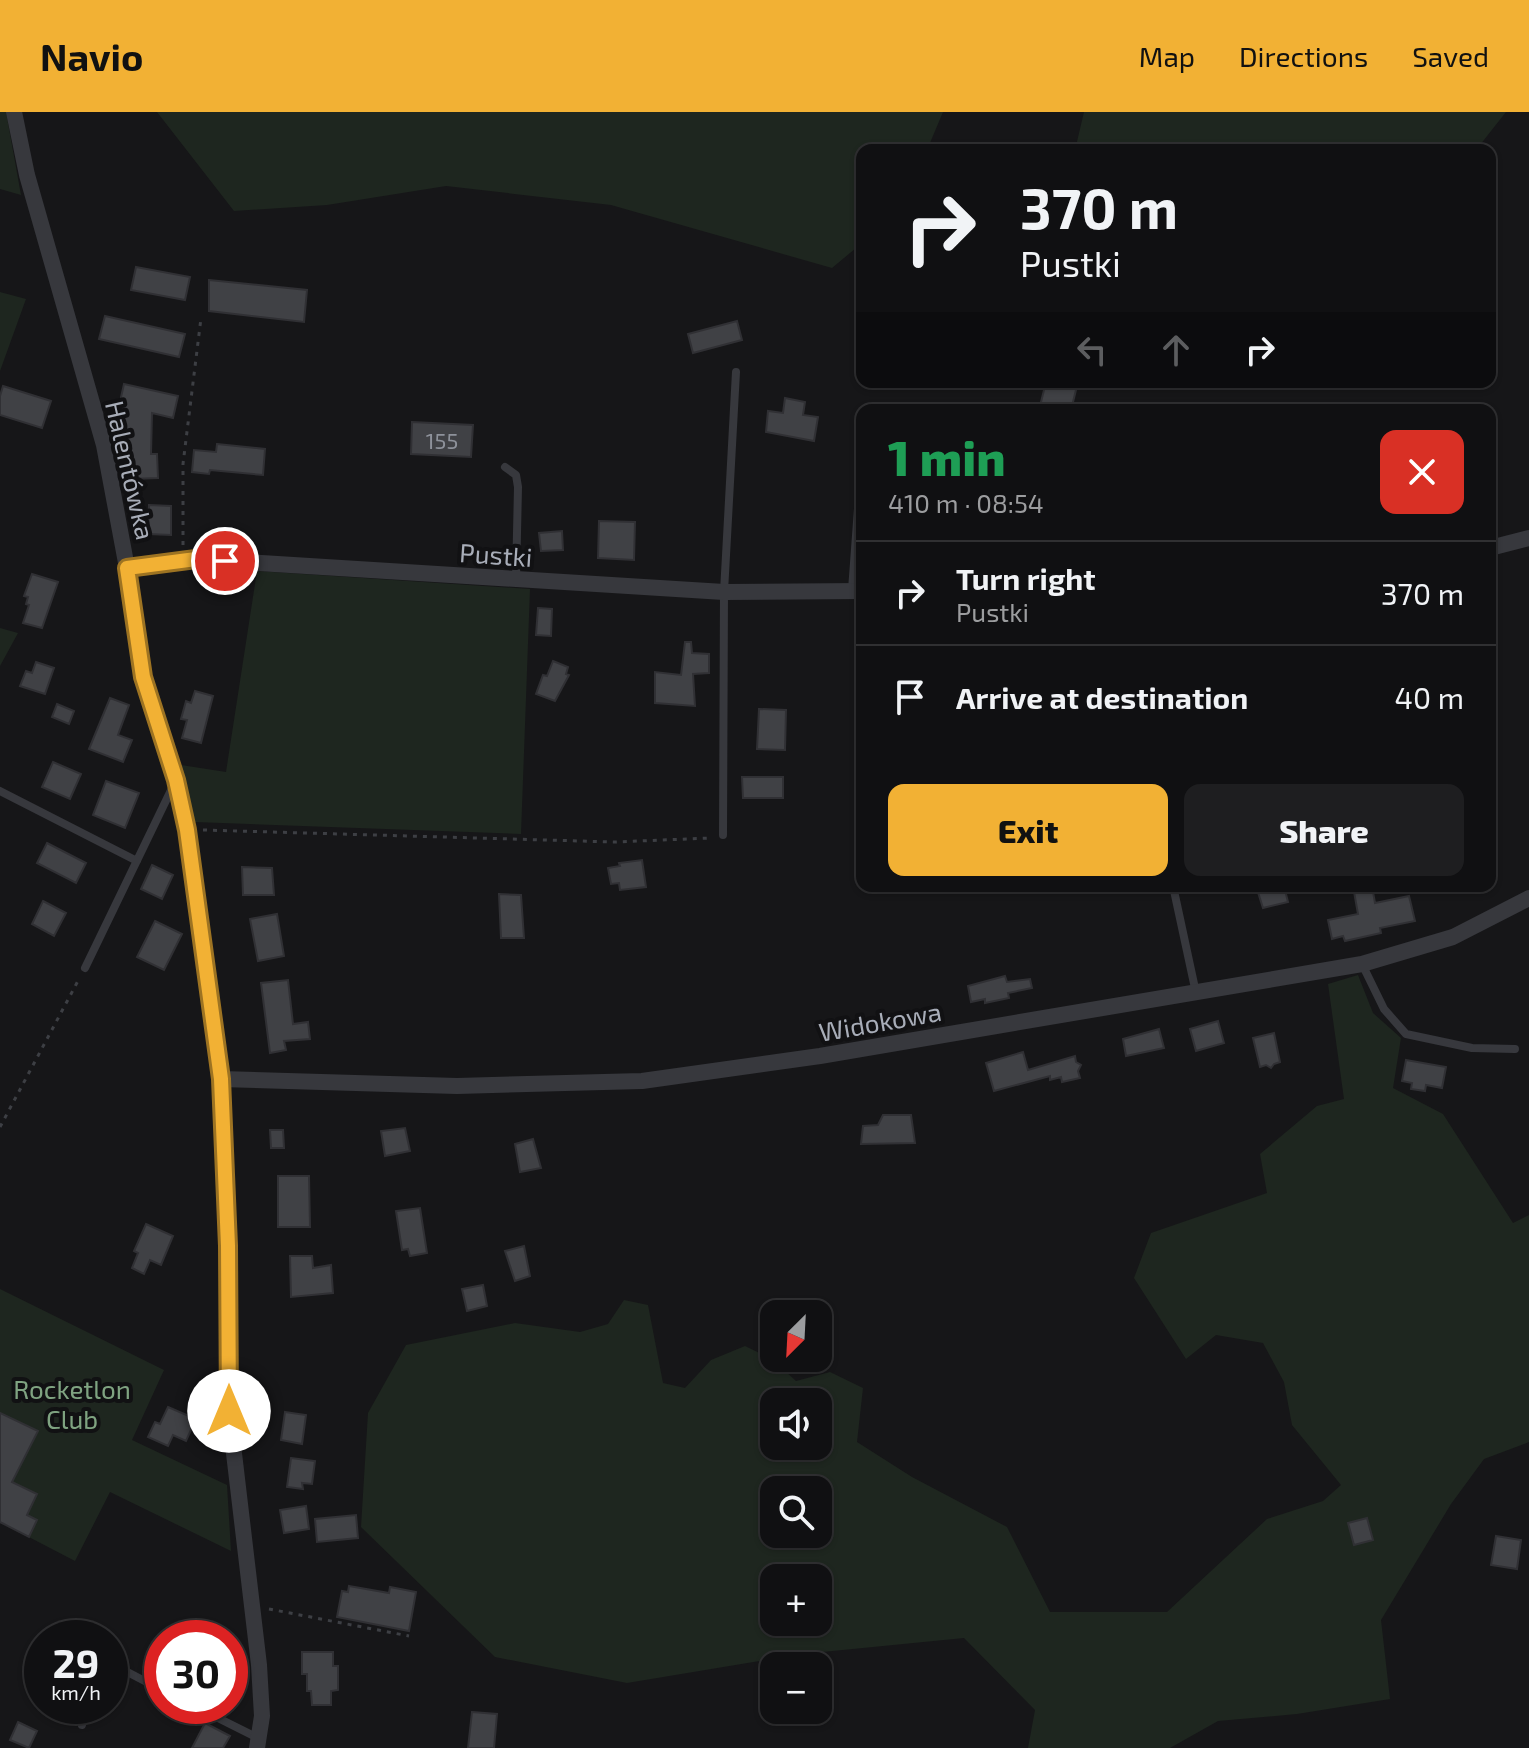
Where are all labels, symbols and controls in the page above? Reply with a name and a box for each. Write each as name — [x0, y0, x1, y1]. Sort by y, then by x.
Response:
text: Navio — [40, 33, 143, 79]
text: Map — [1139, 39, 1195, 73]
text: Directions — [1239, 39, 1368, 73]
text: Saved — [1412, 39, 1489, 73]
text: 370 m — [1020, 173, 1178, 240]
icon: right — [888, 176, 992, 280]
text: Pustki — [1020, 241, 1121, 284]
icon: left — [1070, 328, 1114, 372]
icon: ahead — [1154, 328, 1198, 372]
icon: right — [1238, 328, 1282, 372]
street label: Halentówka — [100, 397, 162, 543]
house number: 155 — [426, 427, 458, 453]
text: 1 min — [888, 428, 1006, 486]
button: close — [1380, 430, 1464, 514]
text: 410 m · 08:54 — [888, 487, 1044, 518]
pin — [191, 527, 259, 595]
street label: Pustki — [459, 536, 533, 572]
icon: arrive — [203, 539, 247, 583]
text: Turn right — [956, 560, 1096, 596]
icon: right — [888, 571, 932, 615]
text: 370 m — [1381, 575, 1464, 611]
text: Pustki — [956, 596, 1029, 627]
icon: arrive — [888, 675, 932, 719]
text: Arrive at destination — [956, 679, 1248, 715]
text: 40 m — [1394, 679, 1464, 715]
button: Exit — [888, 784, 1168, 876]
button: Share — [1184, 784, 1464, 876]
street label: Widokowa — [816, 995, 944, 1047]
north arrow — [760, 1300, 832, 1372]
map controls — [760, 1300, 832, 1724]
position arrow — [187, 1369, 271, 1453]
park label: Rocketlon Club — [13, 1373, 131, 1434]
button: sound — [760, 1388, 832, 1460]
button: search — [760, 1476, 832, 1548]
button: + — [760, 1564, 832, 1636]
speed limit sign: 30 — [144, 1620, 248, 1724]
text: 29 — [53, 1638, 99, 1686]
button: − — [760, 1652, 832, 1724]
text: km/h — [51, 1680, 101, 1704]

